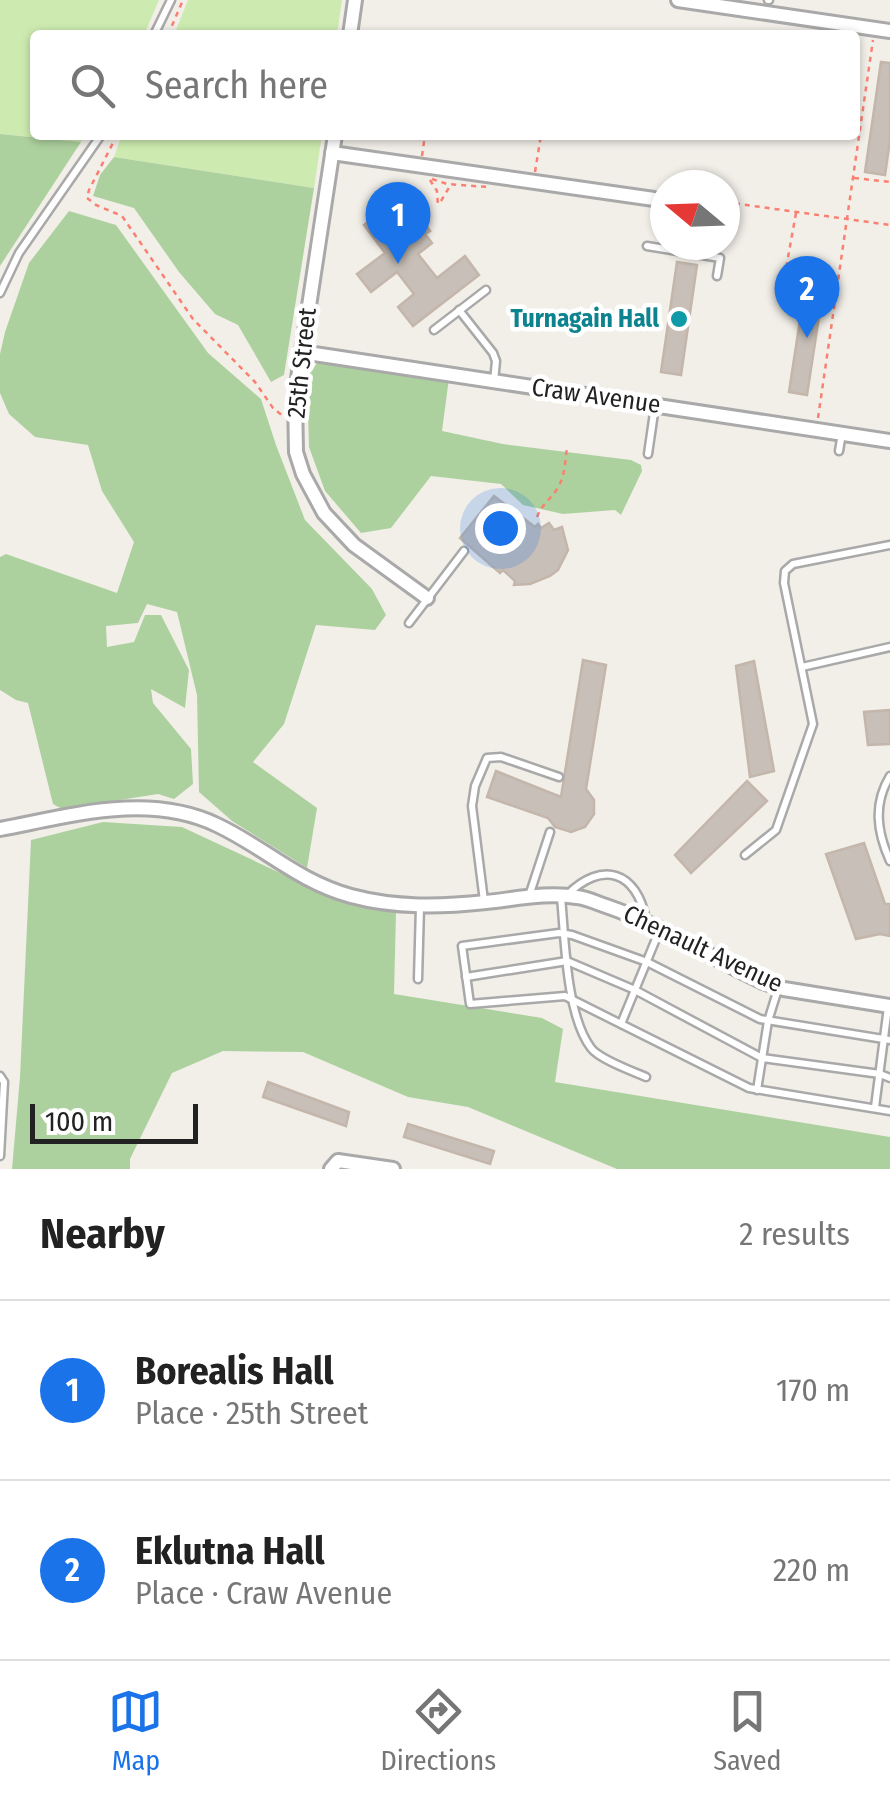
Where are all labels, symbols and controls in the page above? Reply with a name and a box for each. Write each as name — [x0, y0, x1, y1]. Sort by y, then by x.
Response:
search box — [30, 30, 860, 140]
icon: search — [65, 58, 120, 113]
text: Search here — [145, 62, 328, 108]
north arrow — [650, 170, 740, 260]
pin: 1 — [366, 182, 430, 264]
pin: 2 — [774, 255, 840, 338]
place label: Turnagain Hall — [510, 304, 659, 334]
street label: 25th Street — [281, 305, 323, 420]
marker: Turnagain Hall — [668, 308, 690, 330]
street label: Craw Avenue — [530, 372, 662, 420]
your location — [475, 503, 526, 554]
street label: Chenault Avenue — [619, 899, 787, 999]
scale bar — [30, 1099, 198, 1144]
text: 100 m — [45, 1105, 113, 1138]
text: Nearby — [40, 1209, 165, 1259]
text: 2 results — [739, 1215, 850, 1253]
text: Borealis Hall — [135, 1348, 334, 1394]
text: 1 — [66, 1371, 79, 1409]
text: 170 m — [776, 1371, 850, 1409]
text: Place · 25th Street — [135, 1394, 368, 1432]
text: Eklutna Hall — [135, 1528, 325, 1574]
text: 2 — [65, 1551, 80, 1589]
text: 220 m — [773, 1551, 850, 1589]
text: Place · Craw Avenue — [135, 1574, 392, 1612]
tab: Map — [108, 1684, 163, 1777]
tab: Directions — [380, 1684, 496, 1777]
tab: Saved — [713, 1684, 782, 1777]

